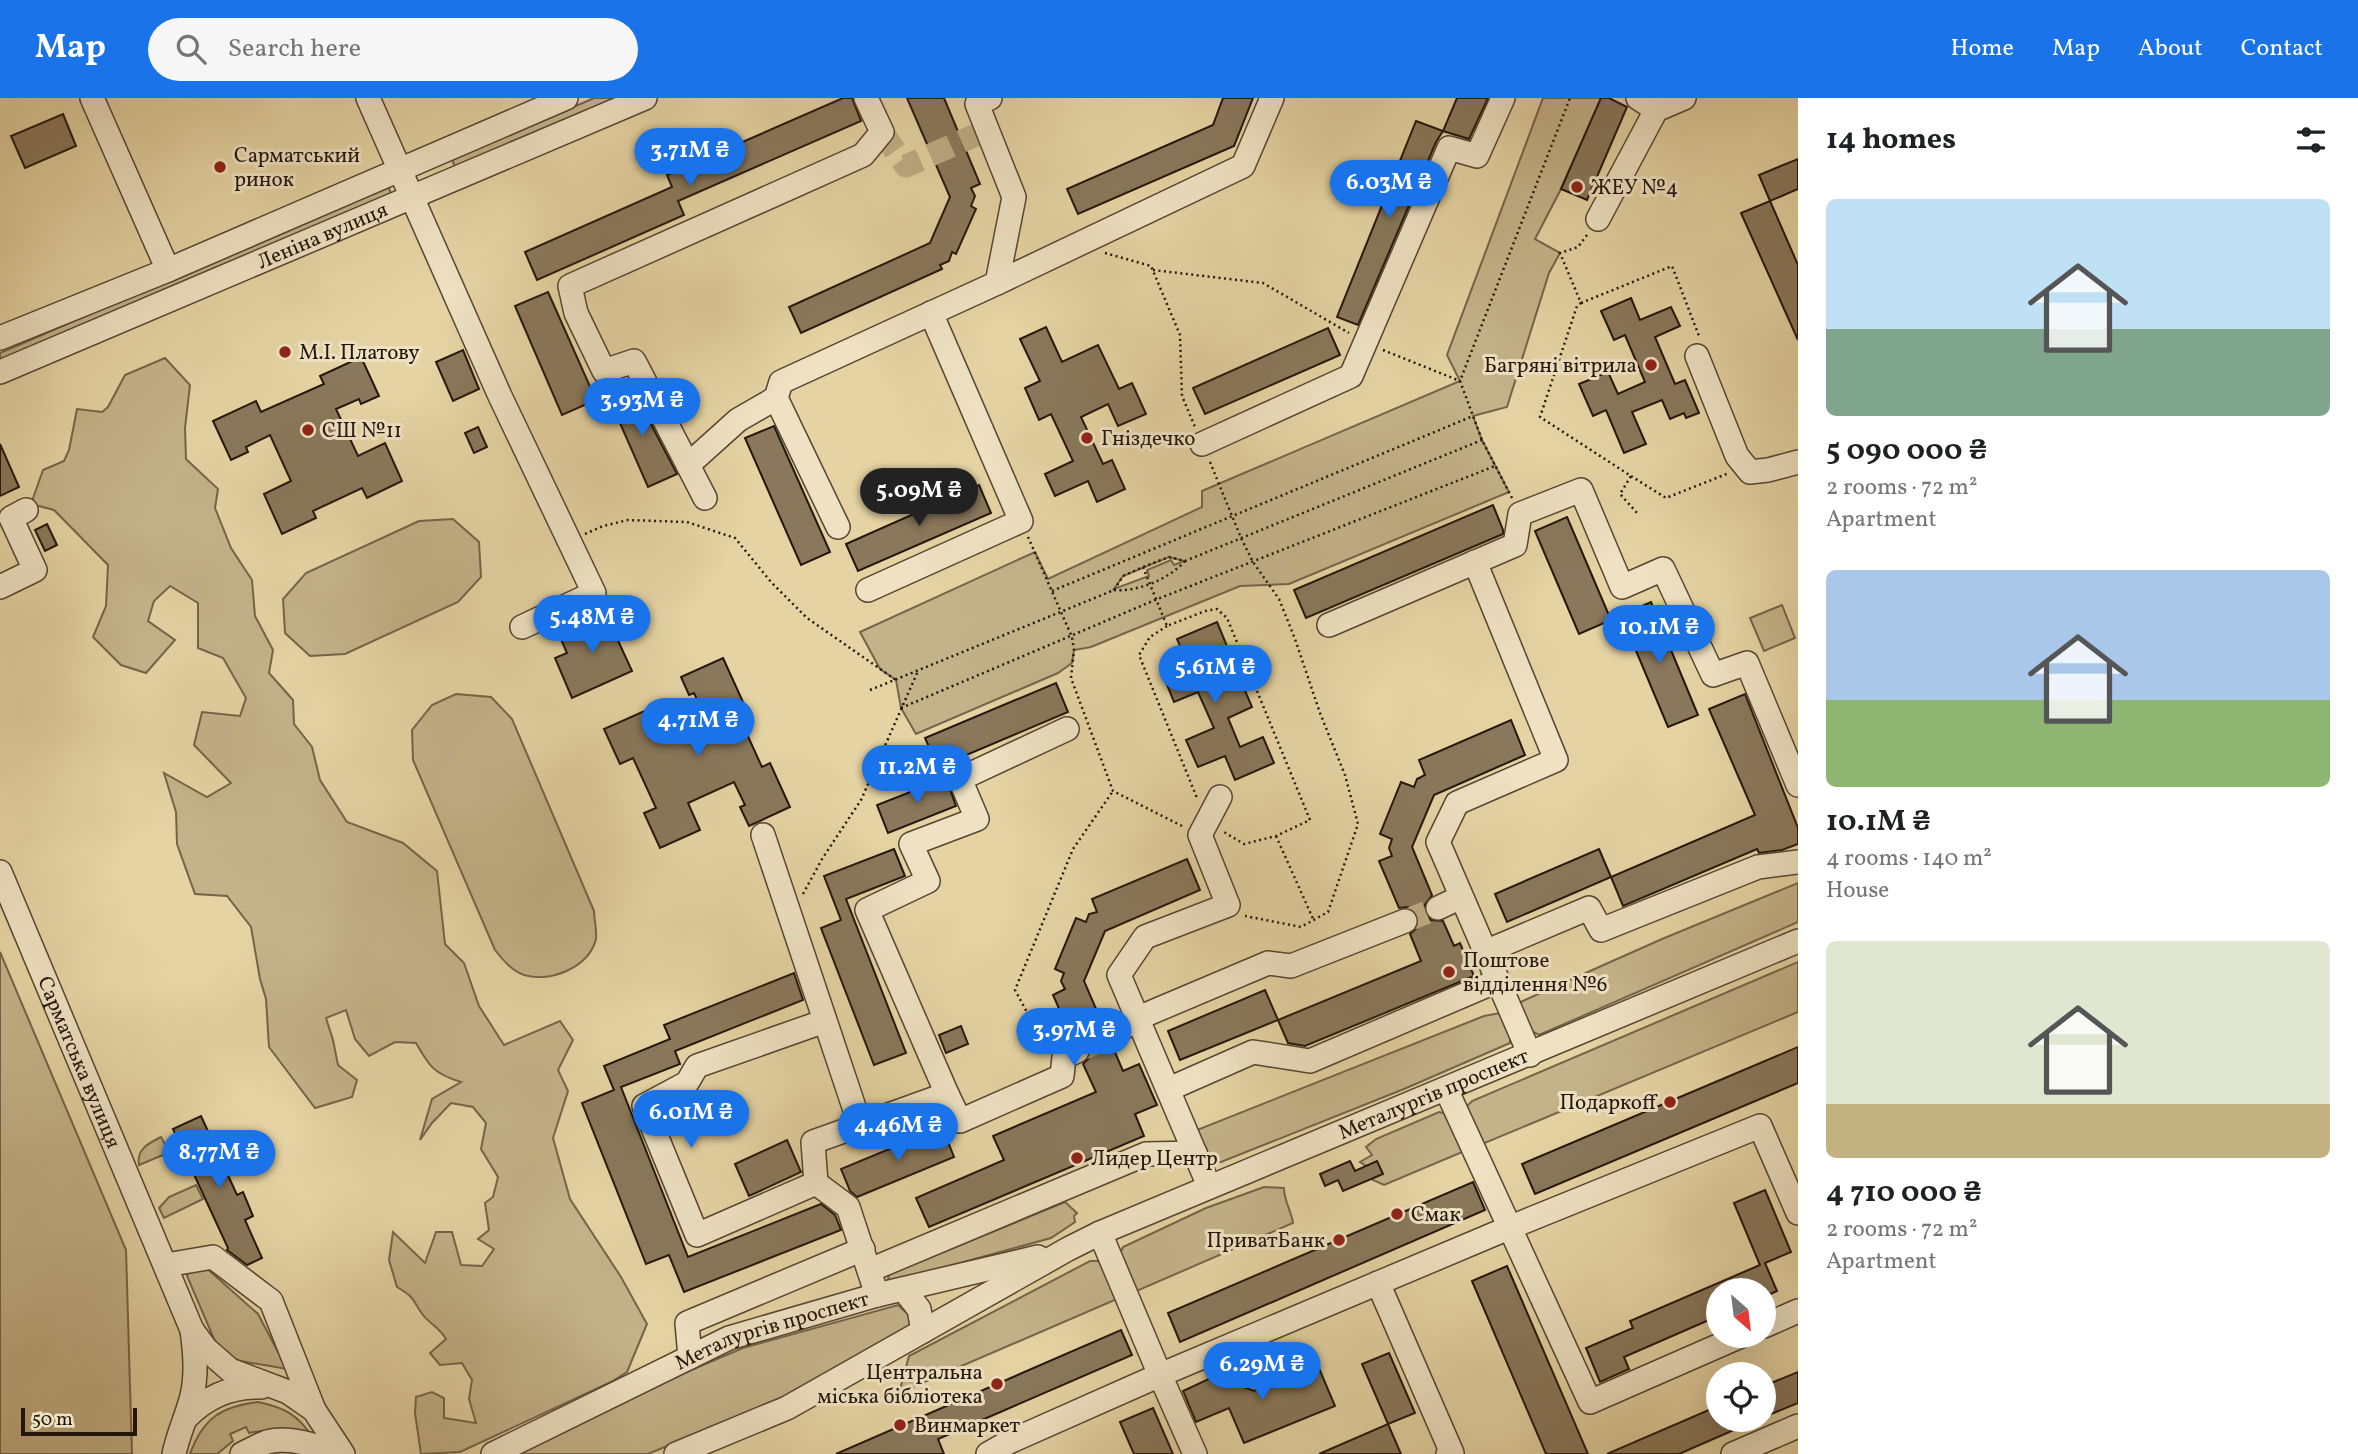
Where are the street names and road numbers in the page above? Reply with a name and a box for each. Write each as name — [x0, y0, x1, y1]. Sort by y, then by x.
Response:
street label: Леніна вулиця — [253, 196, 393, 277]
street label: Сарматська вулиця — [29, 972, 127, 1153]
street label: Металургів проспект — [1334, 1042, 1534, 1148]
street label: Металургів проспект — [670, 1285, 873, 1378]

